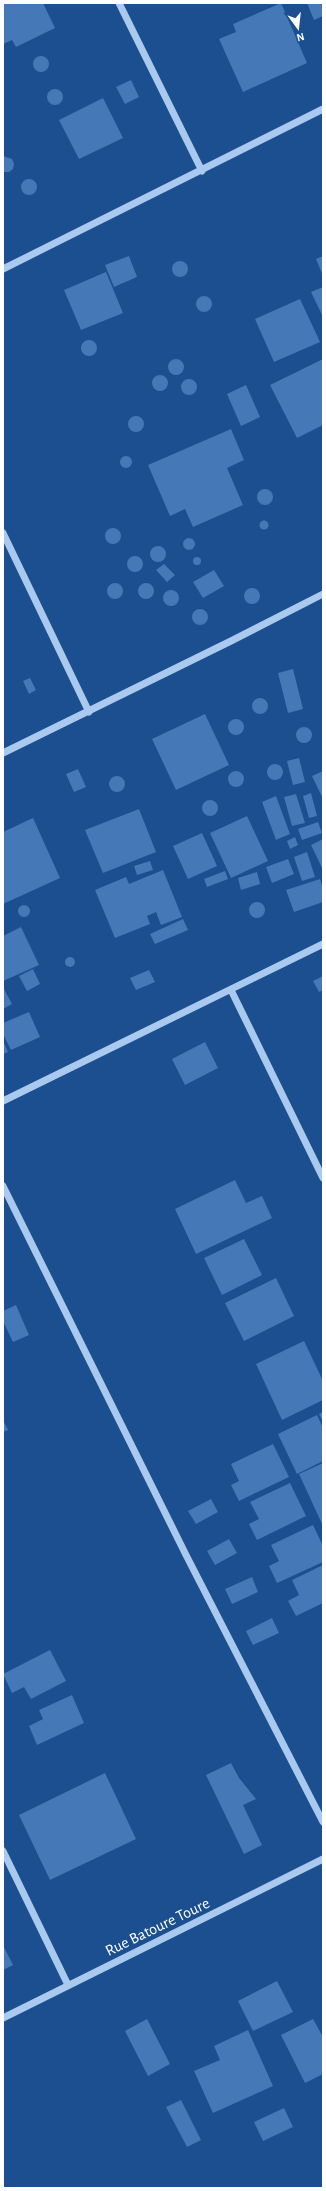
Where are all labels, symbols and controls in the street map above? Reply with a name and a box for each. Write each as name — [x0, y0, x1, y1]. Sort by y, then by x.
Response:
north arrow — [278, 8, 318, 48]
text: N — [295, 31, 306, 43]
street label: Rue Batoure Toure — [103, 1895, 212, 1959]

